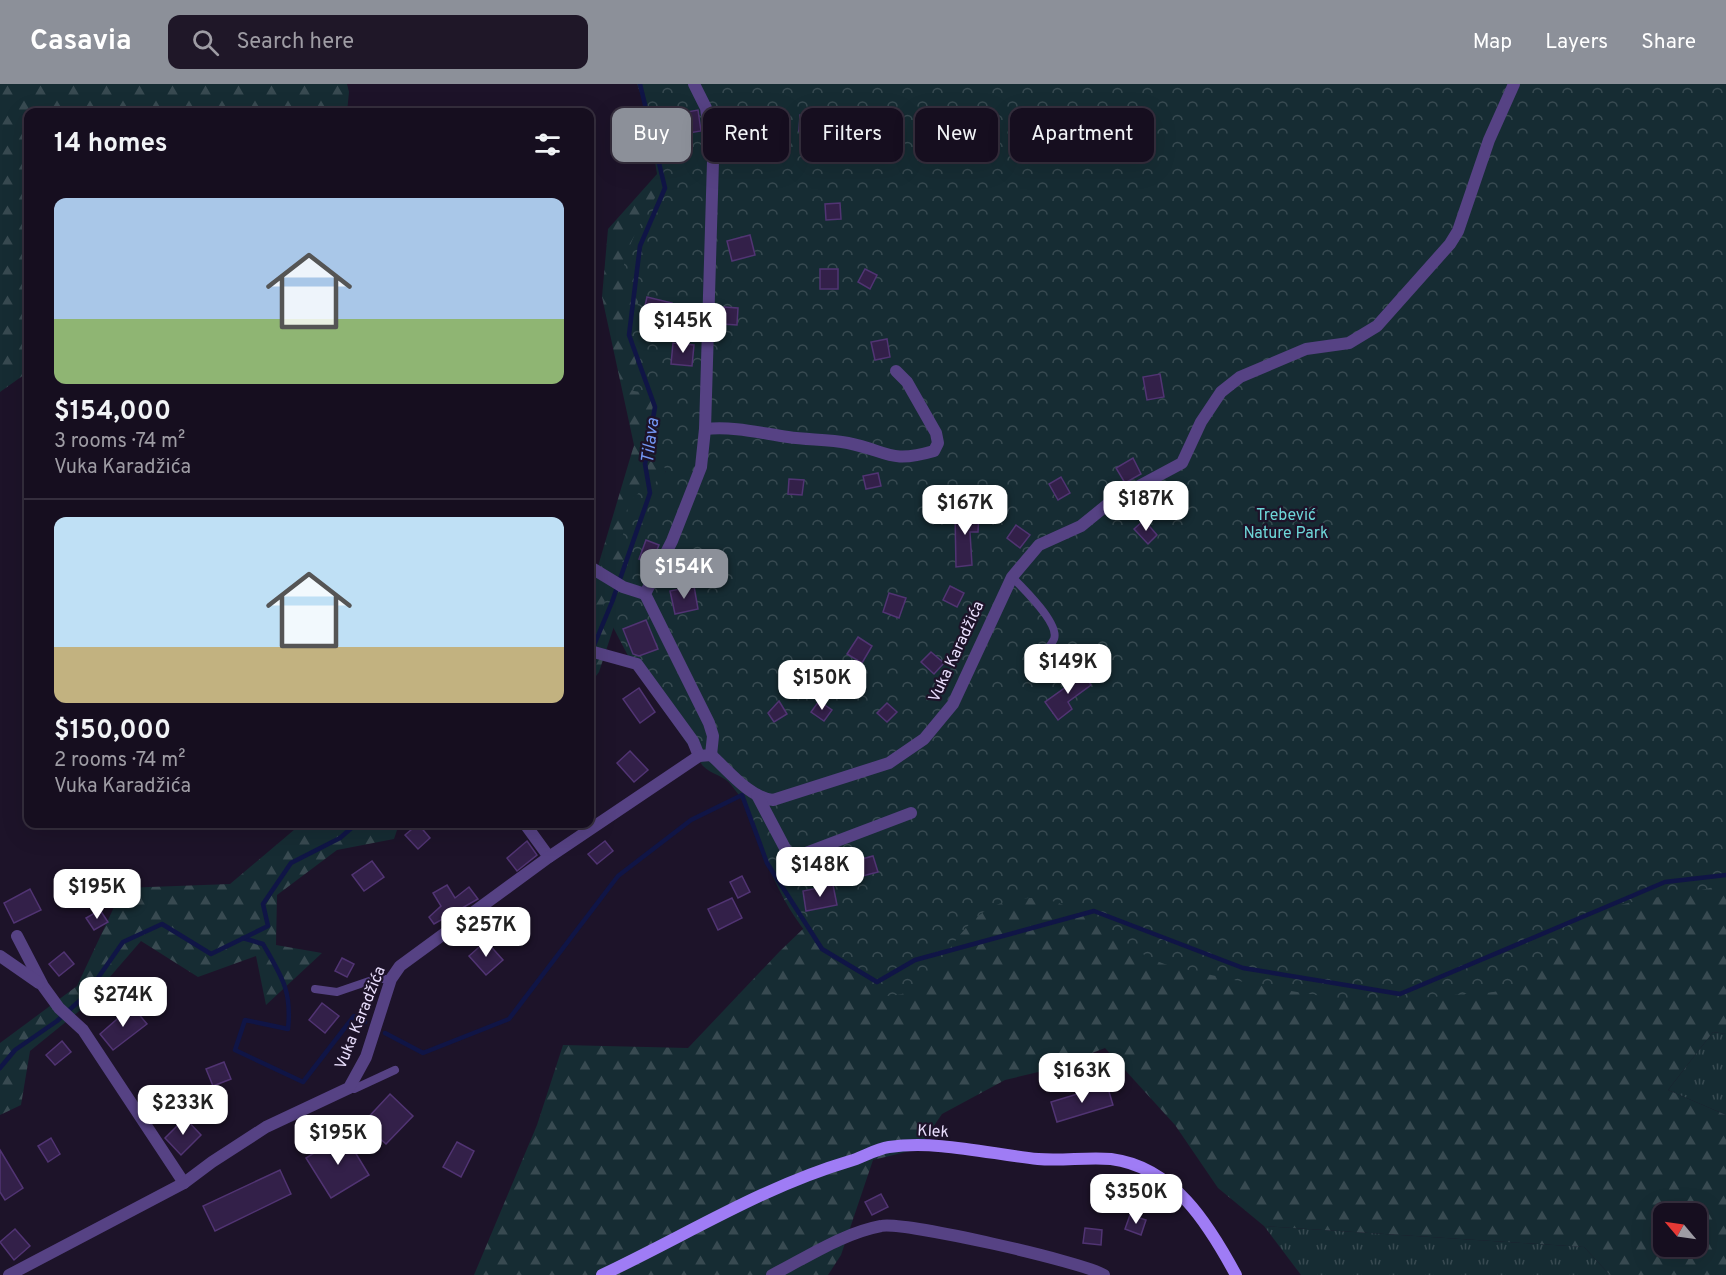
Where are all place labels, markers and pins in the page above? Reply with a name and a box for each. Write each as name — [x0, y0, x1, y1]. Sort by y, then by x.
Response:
pin: $145K — [641, 303, 725, 354]
pin: $187K — [1104, 481, 1188, 532]
pin: $167K — [923, 485, 1007, 536]
pin: $154K — [642, 549, 726, 600]
pin: $149K — [1026, 644, 1110, 695]
pin: $150K — [780, 660, 864, 711]
pin: $148K — [778, 847, 862, 898]
pin: $195K — [55, 869, 139, 920]
pin: $257K — [444, 907, 528, 958]
pin: $274K — [81, 977, 165, 1028]
pin: $163K — [1040, 1053, 1124, 1104]
pin: $233K — [141, 1085, 225, 1136]
pin: $195K — [296, 1115, 380, 1166]
pin: $350K — [1094, 1174, 1178, 1225]

